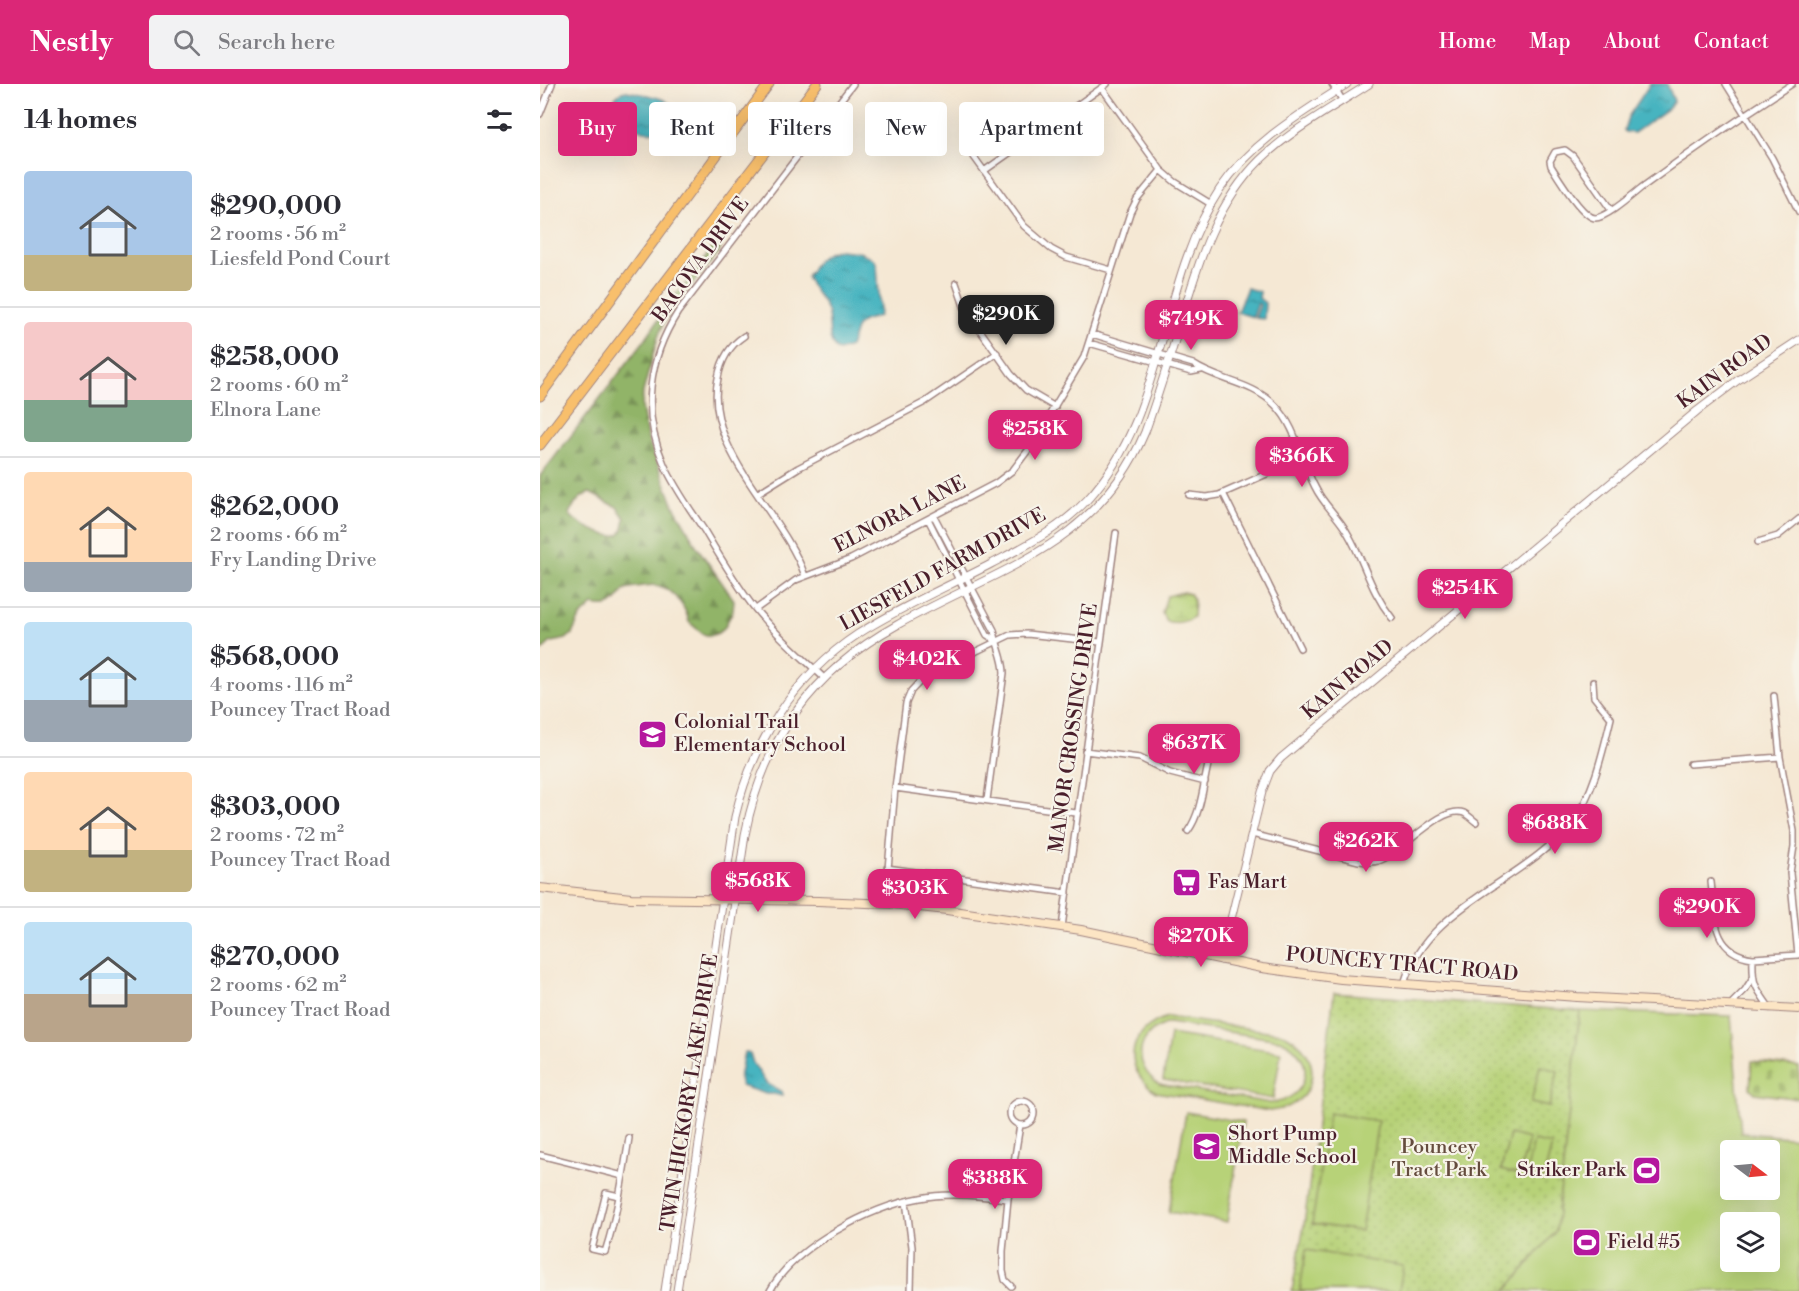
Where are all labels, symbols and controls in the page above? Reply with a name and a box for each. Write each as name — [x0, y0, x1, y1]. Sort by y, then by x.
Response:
search box — [149, 15, 569, 69]
text: Nestly — [30, 25, 113, 60]
icon: search — [170, 26, 203, 59]
text: Search here — [218, 29, 335, 56]
text: Home — [1439, 29, 1496, 55]
text: Map — [1529, 29, 1571, 55]
text: About — [1604, 29, 1661, 55]
text: Contact — [1694, 29, 1769, 55]
chip: Buy — [558, 102, 637, 156]
chip: Rent — [649, 102, 736, 156]
chip: Filters — [748, 102, 853, 156]
chip: New — [865, 102, 947, 156]
chip: Apartment — [959, 102, 1104, 156]
text: 14 homes — [24, 104, 137, 136]
icon: filters — [483, 104, 516, 137]
text: $290,000 — [210, 190, 342, 222]
street label: BACOVA DRIVE — [646, 192, 755, 328]
icon: home — [72, 195, 144, 267]
text: 2 rooms · 56 m² — [210, 222, 346, 247]
text: Liesfeld Pond Court — [210, 247, 391, 272]
pin: $290K — [964, 295, 1048, 346]
pin: $749K — [1149, 300, 1233, 351]
text: $290K — [972, 302, 1040, 327]
text: $749K — [1159, 307, 1223, 332]
street label: KAIN ROAD — [1673, 329, 1777, 415]
text: $258,000 — [210, 341, 339, 373]
icon: home — [72, 346, 144, 418]
text: 2 rooms · 60 m² — [210, 373, 348, 398]
text: Elnora Lane — [210, 398, 321, 423]
pin: $258K — [993, 410, 1077, 461]
text: $258K — [1002, 417, 1068, 442]
pin: $366K — [1260, 437, 1344, 488]
text: $366K — [1269, 444, 1335, 469]
street label: ELNORA LANE — [830, 471, 970, 559]
text: $262,000 — [210, 491, 339, 523]
icon: home — [72, 496, 144, 568]
street label: LIESFELD FARM DRIVE — [835, 503, 1051, 637]
text: 2 rooms · 66 m² — [210, 523, 347, 548]
text: Fry Landing Drive — [210, 548, 377, 573]
pin: $254K — [1423, 569, 1507, 620]
text: $254K — [1432, 576, 1498, 601]
street label: MANOR CROSSING DRIVE — [1044, 602, 1104, 854]
street label: KAIN ROAD — [1297, 635, 1399, 725]
pin: $402K — [885, 640, 969, 691]
text: $568,000 — [210, 641, 339, 673]
icon: home — [72, 646, 144, 718]
text: $402K — [893, 647, 961, 672]
text: 4 rooms · 116 m² — [210, 673, 353, 698]
text: Pouncey Tract Road — [210, 698, 390, 723]
place label: Colonial Trail Elementary School — [674, 710, 846, 758]
school or university icon: Colonial Trail Elementary School — [637, 718, 669, 750]
pin: $637K — [1152, 724, 1236, 775]
text: $637K — [1162, 731, 1226, 756]
text: $303,000 — [210, 791, 340, 823]
icon: home — [72, 796, 144, 868]
pin: $688K — [1513, 804, 1597, 855]
text: $688K — [1522, 811, 1588, 836]
pin: $262K — [1324, 822, 1408, 873]
text: 2 rooms · 72 m² — [210, 823, 344, 848]
text: $262K — [1333, 829, 1399, 854]
text: Pouncey Tract Road — [210, 848, 390, 873]
pin: $568K — [716, 862, 800, 913]
supermarket icon: Fas Mart — [1171, 866, 1203, 898]
text: $568K — [725, 869, 791, 894]
pin: $303K — [873, 869, 957, 920]
place label: Fas Mart — [1208, 870, 1287, 895]
text: $303K — [882, 876, 948, 901]
pin: $290K — [1665, 888, 1749, 939]
text: $290K — [1673, 895, 1741, 920]
pin: $270K — [1159, 917, 1243, 968]
text: $270K — [1168, 924, 1234, 949]
text: $270,000 — [210, 941, 340, 973]
street label: POUNCEY TRACT ROAD — [1285, 942, 1519, 988]
icon: home — [72, 946, 144, 1018]
street label: TWIN HICKORY LAKE DRIVE — [656, 952, 724, 1234]
text: 2 rooms · 62 m² — [210, 973, 346, 998]
text: Pouncey Tract Road — [210, 998, 390, 1023]
place label: Short Pump Middle School — [1228, 1122, 1357, 1170]
school or university icon: Short Pump Middle School — [1191, 1130, 1223, 1162]
park label: Pouncey Tract Park — [1392, 1135, 1488, 1183]
north arrow — [1720, 1140, 1780, 1200]
map controls — [1720, 1140, 1780, 1272]
sports icon: Striker Park — [1631, 1154, 1663, 1186]
place label: Striker Park — [1517, 1158, 1628, 1183]
pin: $388K — [953, 1159, 1037, 1210]
text: $388K — [962, 1166, 1028, 1191]
button: layers — [1720, 1212, 1780, 1272]
sports icon: Field #5 — [1570, 1226, 1602, 1258]
place label: Field #5 — [1607, 1230, 1680, 1255]

